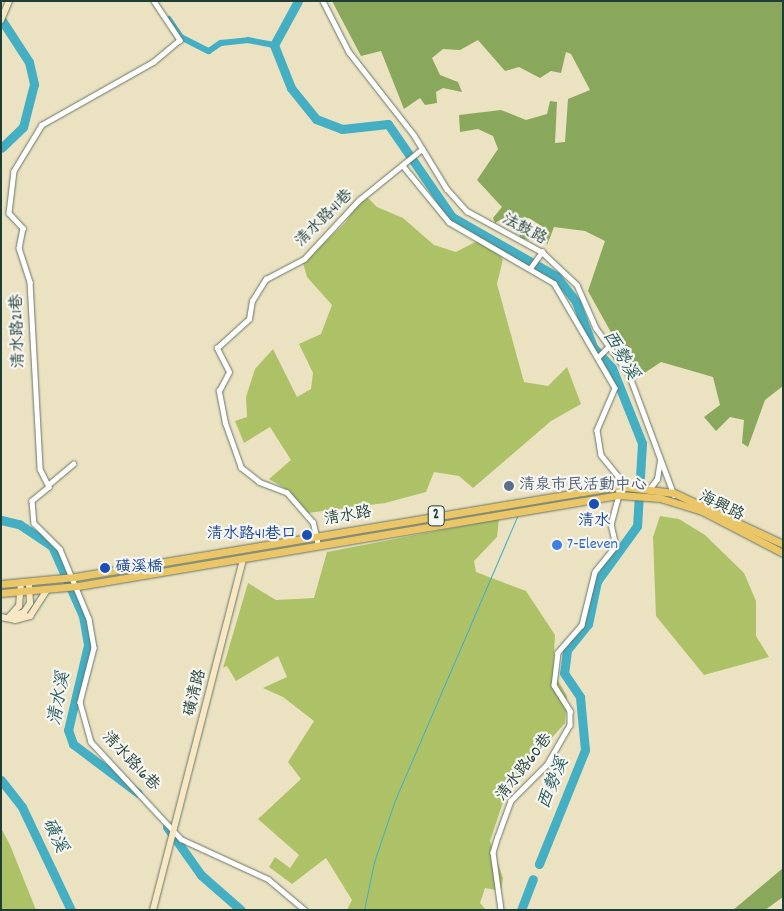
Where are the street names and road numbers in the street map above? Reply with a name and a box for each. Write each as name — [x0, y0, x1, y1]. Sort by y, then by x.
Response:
street label: 清水路41巷 — [292, 186, 358, 252]
street label: 法鼓路 — [498, 210, 550, 250]
street label: 清水路21巷 — [8, 293, 30, 369]
street label: 海興路 — [695, 488, 747, 526]
street label: 清水路 — [323, 503, 373, 531]
road number: 2 — [427, 504, 445, 528]
street label: 磺清路 — [181, 667, 211, 719]
street label: 清水路16巷 — [97, 728, 163, 796]
street label: 清水路60巷 — [493, 730, 557, 806]

